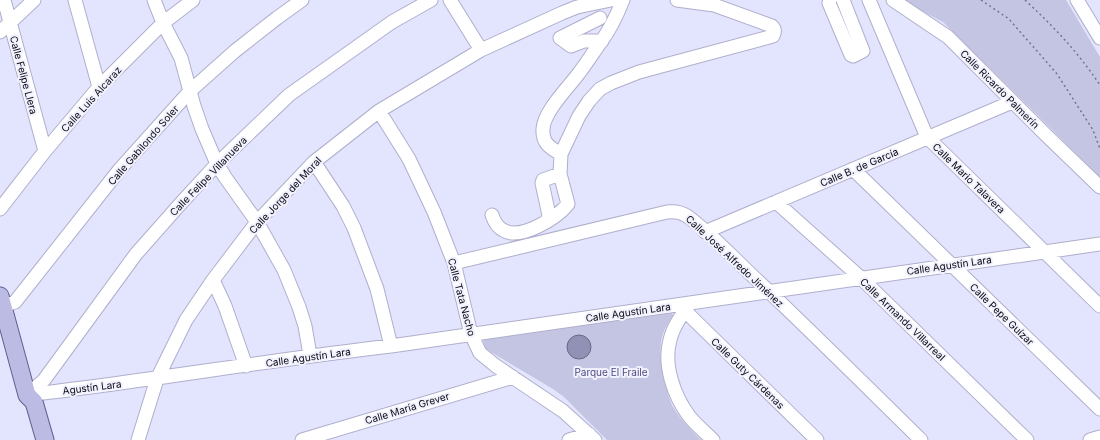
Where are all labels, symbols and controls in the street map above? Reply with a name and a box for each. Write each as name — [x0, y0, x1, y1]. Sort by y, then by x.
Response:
street label: Calle Felipe Llera — [8, 35, 40, 115]
street label: Calle Ricardo Palmerín — [958, 47, 1042, 131]
street label: Calle Luis Alcaraz — [58, 64, 124, 134]
street label: Calle Gabilondo Soler — [105, 103, 181, 187]
street label: Calle Felipe Villanueva — [167, 134, 249, 218]
street label: Calle Mario Talavera — [930, 140, 1008, 216]
street label: Calle B. de García — [818, 145, 900, 189]
street label: Calle Jorge del Moral — [246, 154, 324, 236]
street label: Calle José Alfredo Jiménez — [684, 213, 786, 309]
street label: Calle Agustín Lara — [906, 253, 992, 277]
street label: Calle Tata Nacho — [446, 257, 478, 337]
street label: Calle Armando Villarreal — [858, 275, 948, 363]
street label: Calle Pepe Guízar — [968, 280, 1037, 348]
street label: Calle Agustín Lara — [585, 300, 671, 324]
street label: Calle Guty Cárdenas — [709, 335, 787, 411]
street label: Calle Agustín Lara — [265, 345, 351, 369]
park label: Parque El Fraile — [574, 366, 648, 378]
street label: Agustín Lara — [62, 377, 122, 397]
street label: Calle María Grever — [363, 389, 451, 427]

